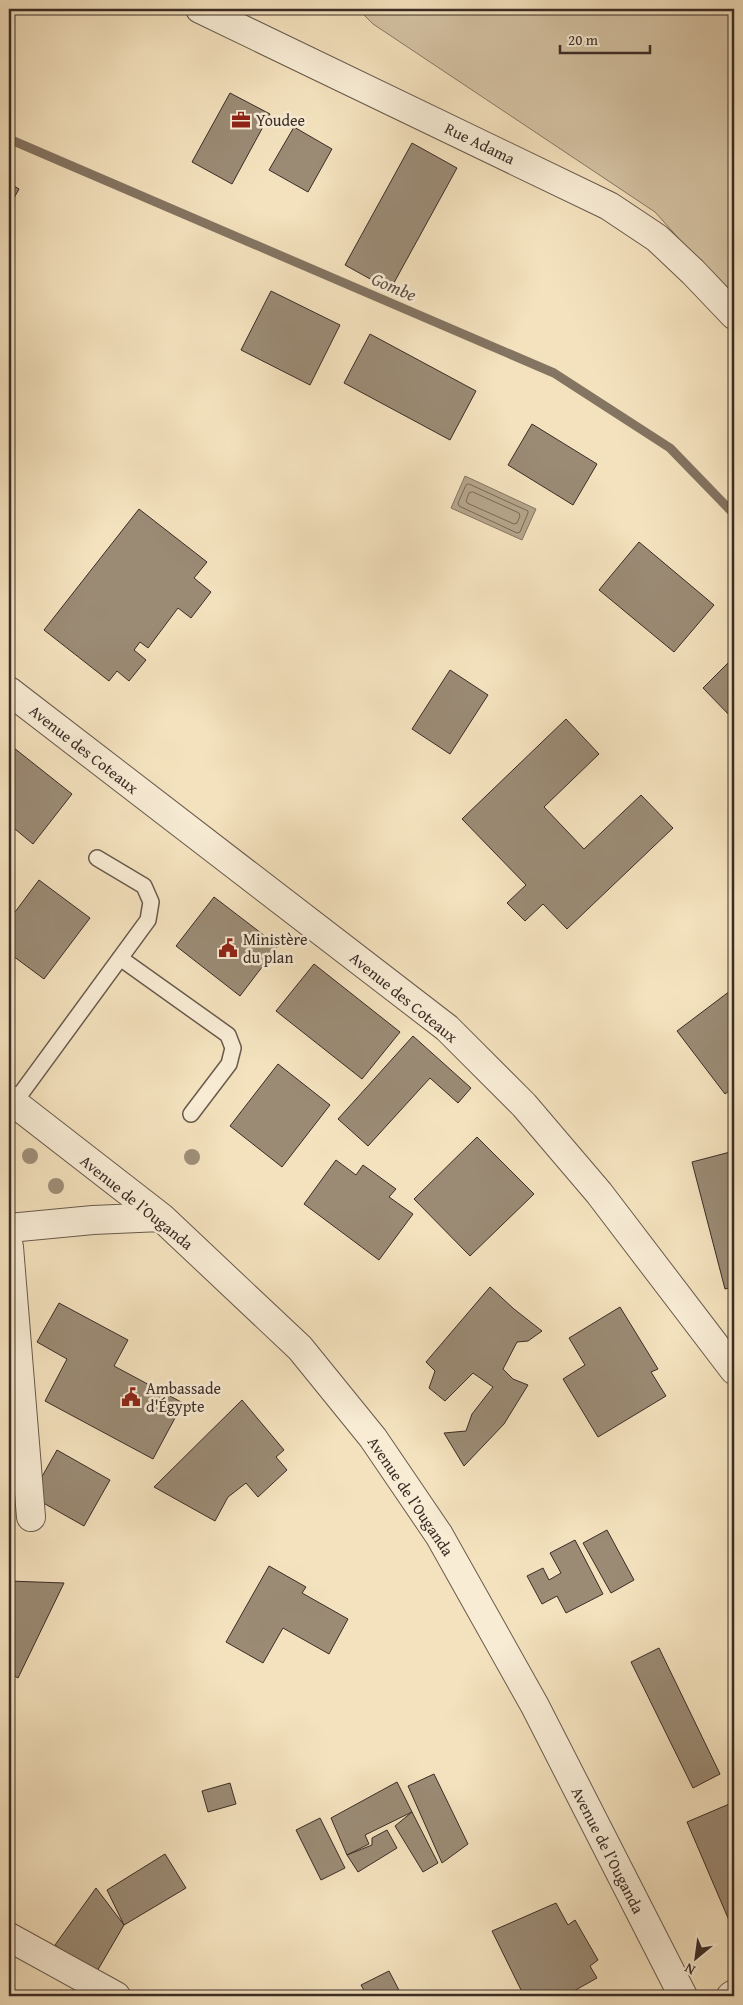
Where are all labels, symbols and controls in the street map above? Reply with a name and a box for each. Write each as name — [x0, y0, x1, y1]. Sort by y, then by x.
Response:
scale bar — [560, 22, 650, 54]
text: 20 m — [568, 29, 599, 50]
place label: Youdee — [256, 108, 305, 132]
office icon: Youdee — [230, 109, 252, 131]
street label: Rue Adama — [441, 116, 520, 170]
water label: Gombe — [368, 265, 421, 308]
street label: Avenue des Coteaux — [24, 699, 144, 800]
place label: Ministère du plan — [243, 927, 307, 969]
public building icon: Ministère du plan — [217, 937, 239, 959]
street label: Avenue des Coteaux — [345, 946, 464, 1049]
street label: Avenue de l’Ouganda — [75, 1149, 199, 1256]
place label: Ambassade d'Égypte — [146, 1376, 221, 1418]
public building icon: Ambassade d'Égypte — [120, 1386, 142, 1408]
street label: Avenue de l’Ouganda — [362, 1431, 460, 1561]
street label: Avenue de l’Ouganda — [566, 1782, 651, 1918]
north arrow — [670, 1932, 720, 1982]
text: N — [680, 1958, 699, 1980]

